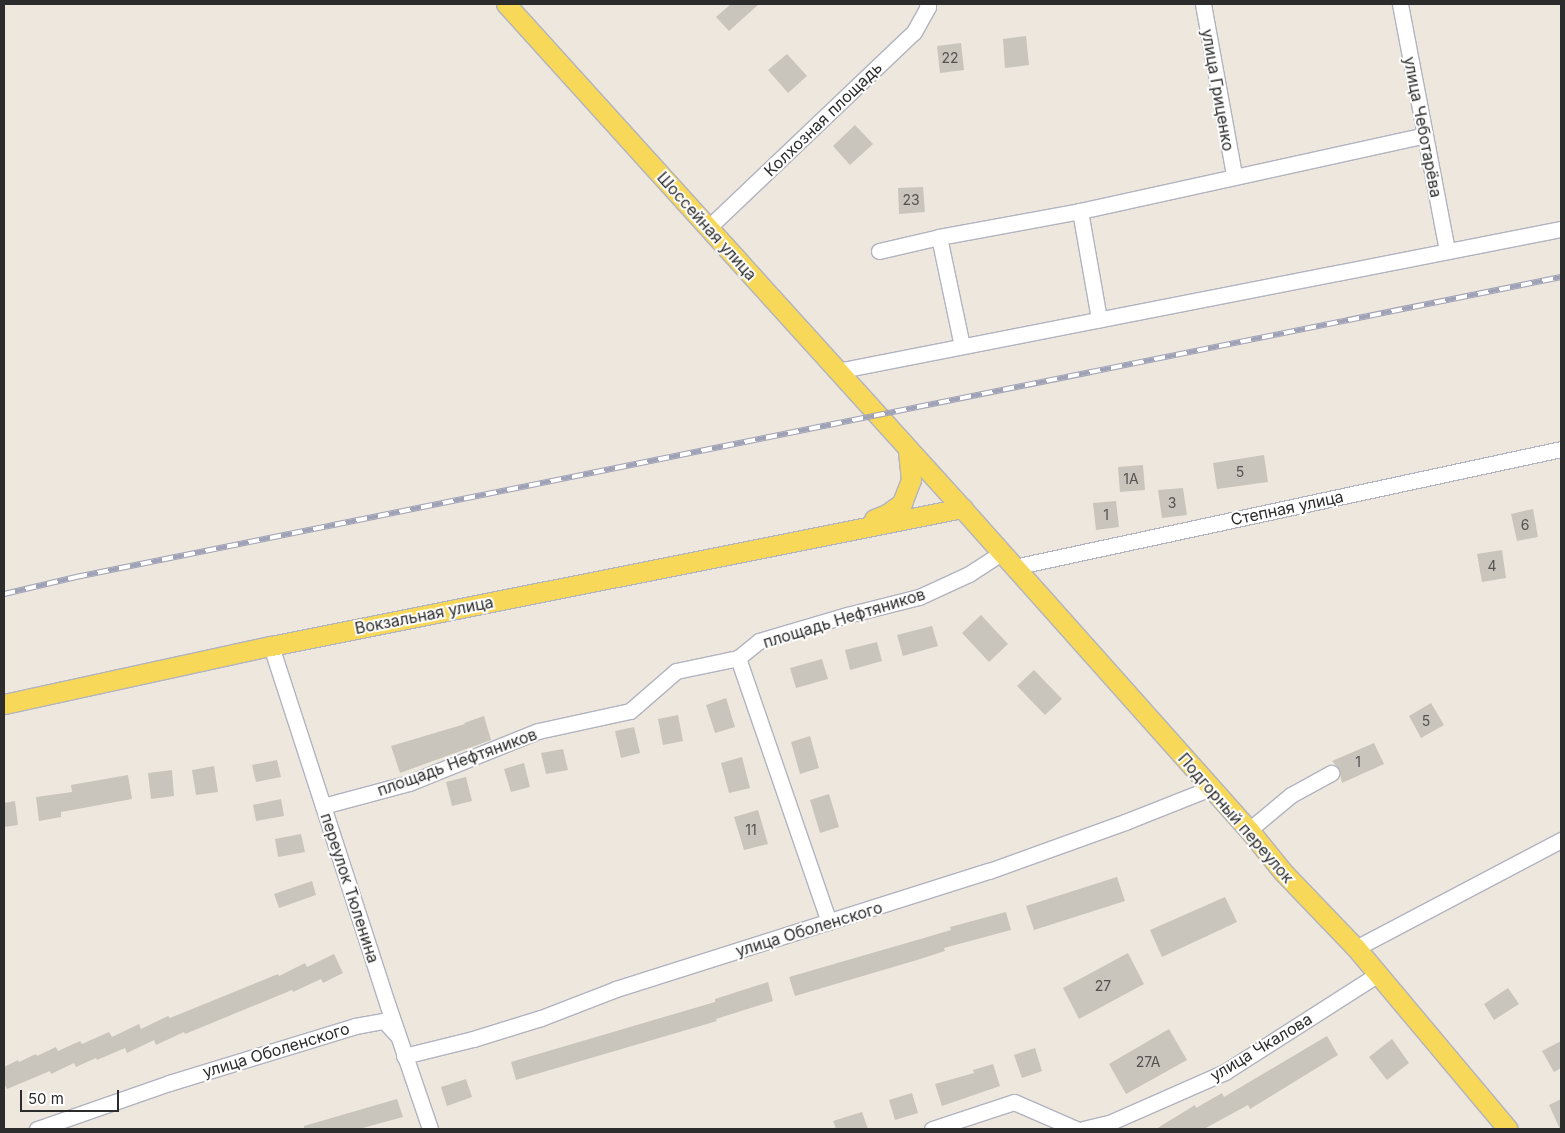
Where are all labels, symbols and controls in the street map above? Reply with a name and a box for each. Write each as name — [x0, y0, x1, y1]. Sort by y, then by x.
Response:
street label: улица Гриценко — [1198, 27, 1238, 153]
house number: 22 — [941, 50, 959, 66]
street label: улица Чеботарёва — [1400, 55, 1446, 199]
street label: Колхозная площадь — [760, 58, 886, 180]
street label: Шоссейная улица — [653, 168, 761, 284]
house number: 23 — [902, 192, 920, 208]
house number: 5 — [1236, 464, 1244, 480]
house number: 1А — [1123, 471, 1139, 487]
street label: Степная улица — [1229, 487, 1345, 529]
house number: 3 — [1168, 495, 1176, 511]
house number: 1 — [1103, 507, 1109, 523]
house number: 6 — [1521, 517, 1529, 533]
house number: 4 — [1487, 558, 1497, 574]
street label: площадь Нефтяников — [761, 584, 927, 652]
street label: Вокзальная улица — [353, 592, 495, 638]
house number: 5 — [1422, 713, 1430, 729]
street label: площадь Нефтяников — [375, 724, 539, 800]
street label: Подгорный переулок — [1174, 749, 1298, 887]
house number: 1 — [1355, 754, 1361, 770]
street label: переулок Тюленина — [317, 811, 383, 965]
house number: 11 — [745, 822, 757, 838]
street label: улица Оболенского — [733, 898, 885, 960]
house number: 27 — [1095, 978, 1111, 994]
street label: улица Чкалова — [1206, 1009, 1316, 1085]
street label: улица Оболенского — [200, 1019, 352, 1081]
house number: 27А — [1136, 1054, 1160, 1070]
scale bar — [22, 1080, 121, 1112]
text: 50 m — [28, 1089, 64, 1108]

